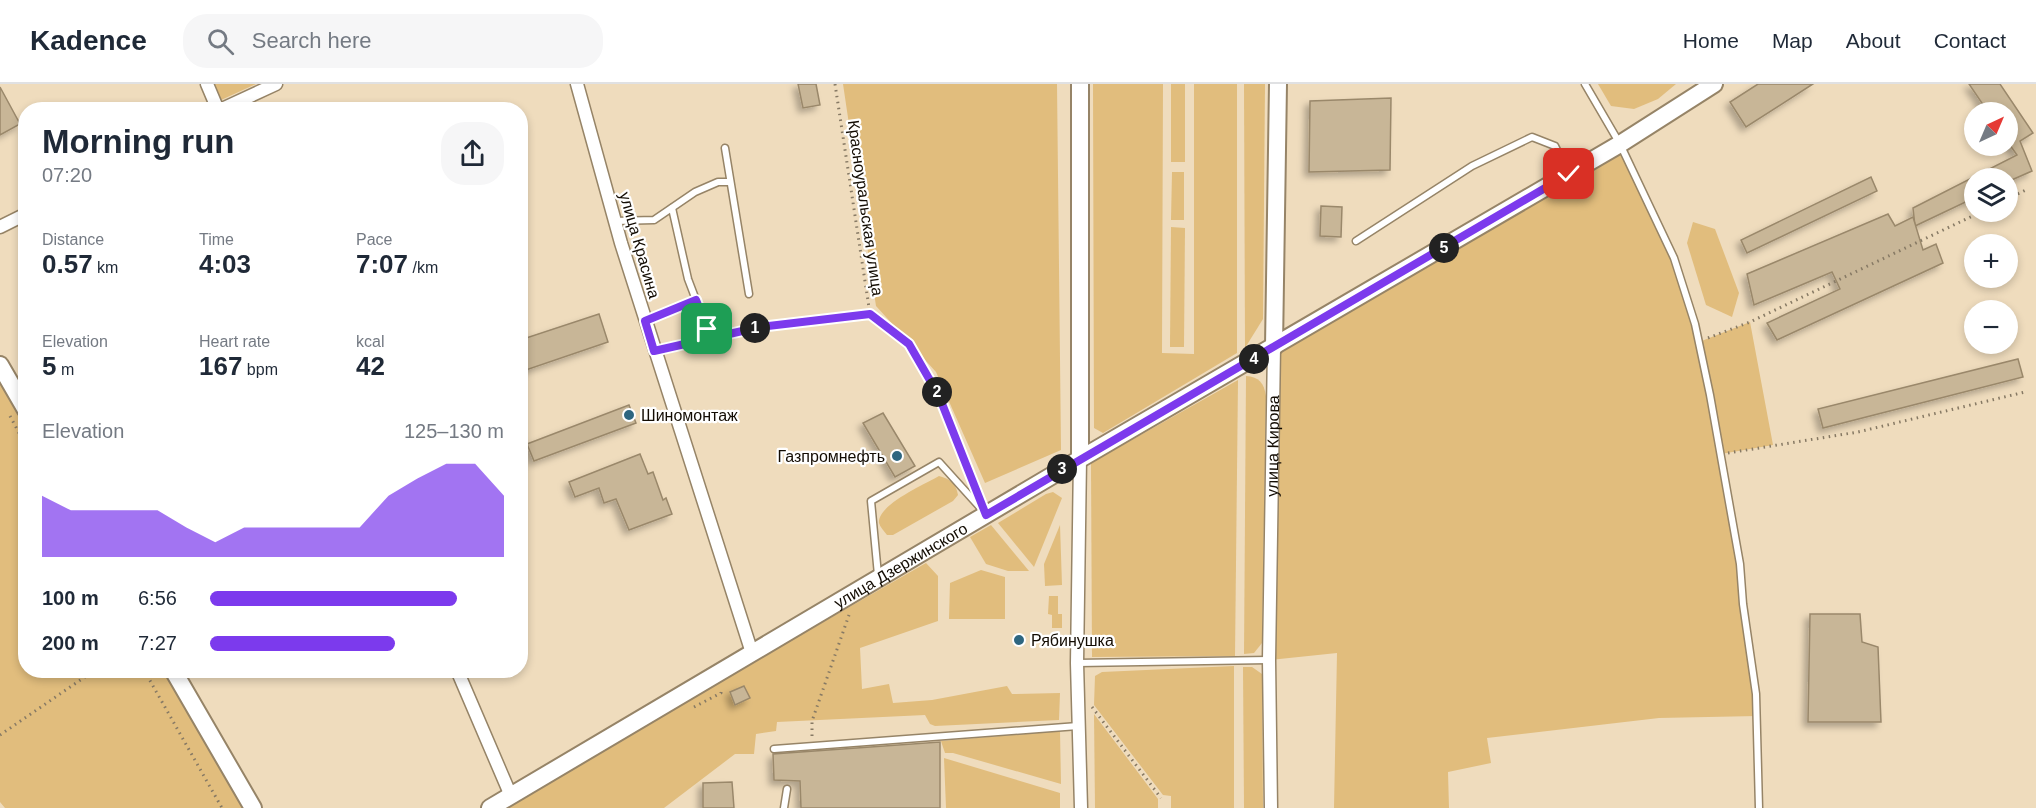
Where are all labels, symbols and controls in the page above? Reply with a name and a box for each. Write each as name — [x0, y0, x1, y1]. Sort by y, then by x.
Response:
search box — [183, 14, 603, 68]
text: Kadence — [30, 25, 147, 56]
icon: search — [204, 25, 237, 58]
text: Search here — [252, 28, 372, 53]
text: Home — [1683, 29, 1739, 52]
text: Map — [1772, 29, 1813, 52]
text: About — [1846, 29, 1901, 52]
text: Contact — [1934, 29, 2006, 52]
north arrow — [1964, 102, 2018, 156]
map controls — [1964, 102, 2018, 354]
street label: Красноуральская улица — [845, 119, 886, 297]
button: share — [441, 122, 504, 185]
text: Morning run — [42, 123, 234, 160]
pin — [1543, 148, 1594, 199]
icon: check — [1552, 157, 1585, 190]
text: 07:20 — [42, 164, 92, 186]
button: layers — [1964, 168, 2018, 222]
street label: улица Красина — [616, 190, 663, 301]
text: Distance — [42, 231, 104, 248]
text: Time — [199, 231, 234, 248]
text: Pace — [356, 231, 392, 248]
pin: 5 — [1429, 233, 1459, 263]
button: + — [1964, 234, 2018, 288]
text: 5 — [1440, 239, 1448, 256]
text: 0.57 — [42, 249, 93, 279]
text: 4:03 — [199, 249, 251, 279]
text: 7:07 — [356, 249, 408, 279]
text: km — [93, 259, 118, 276]
text: /km — [408, 259, 438, 276]
button: − — [1964, 300, 2018, 354]
pin — [681, 303, 732, 354]
icon: arrive — [690, 312, 723, 345]
pin: 1 — [740, 313, 770, 343]
text: 1 — [751, 319, 759, 336]
text: Elevation — [42, 333, 108, 350]
text: Heart rate — [199, 333, 270, 350]
text: kcal — [356, 333, 384, 350]
pin: 4 — [1239, 344, 1269, 374]
text: 4 — [1250, 350, 1258, 367]
text: 5 — [42, 351, 56, 381]
text: 167 — [199, 351, 242, 381]
text: 42 — [356, 351, 385, 381]
text: m — [56, 361, 74, 378]
text: bpm — [242, 361, 278, 378]
pin: 2 — [922, 377, 952, 407]
text: 2 — [933, 383, 941, 400]
street label: улица Кирова — [1264, 395, 1282, 497]
place label: Шиномонтаж — [641, 407, 738, 424]
marker: Шиномонтаж — [622, 408, 636, 422]
text: Elevation — [42, 420, 124, 442]
text: 125–130 m — [404, 420, 504, 442]
place label: Газпромнефть — [778, 448, 885, 465]
marker: Газпромнефть — [890, 449, 904, 463]
pin: 3 — [1047, 454, 1077, 484]
text: 3 — [1058, 460, 1066, 477]
street label: улица Дзержинского — [831, 520, 971, 612]
text: 100 m — [42, 587, 99, 609]
text: 6:56 — [138, 587, 177, 609]
text: 200 m — [42, 632, 99, 654]
text: 7:27 — [138, 632, 177, 654]
place label: Рябинушка — [1031, 632, 1114, 649]
marker: Рябинушка — [1012, 633, 1026, 647]

